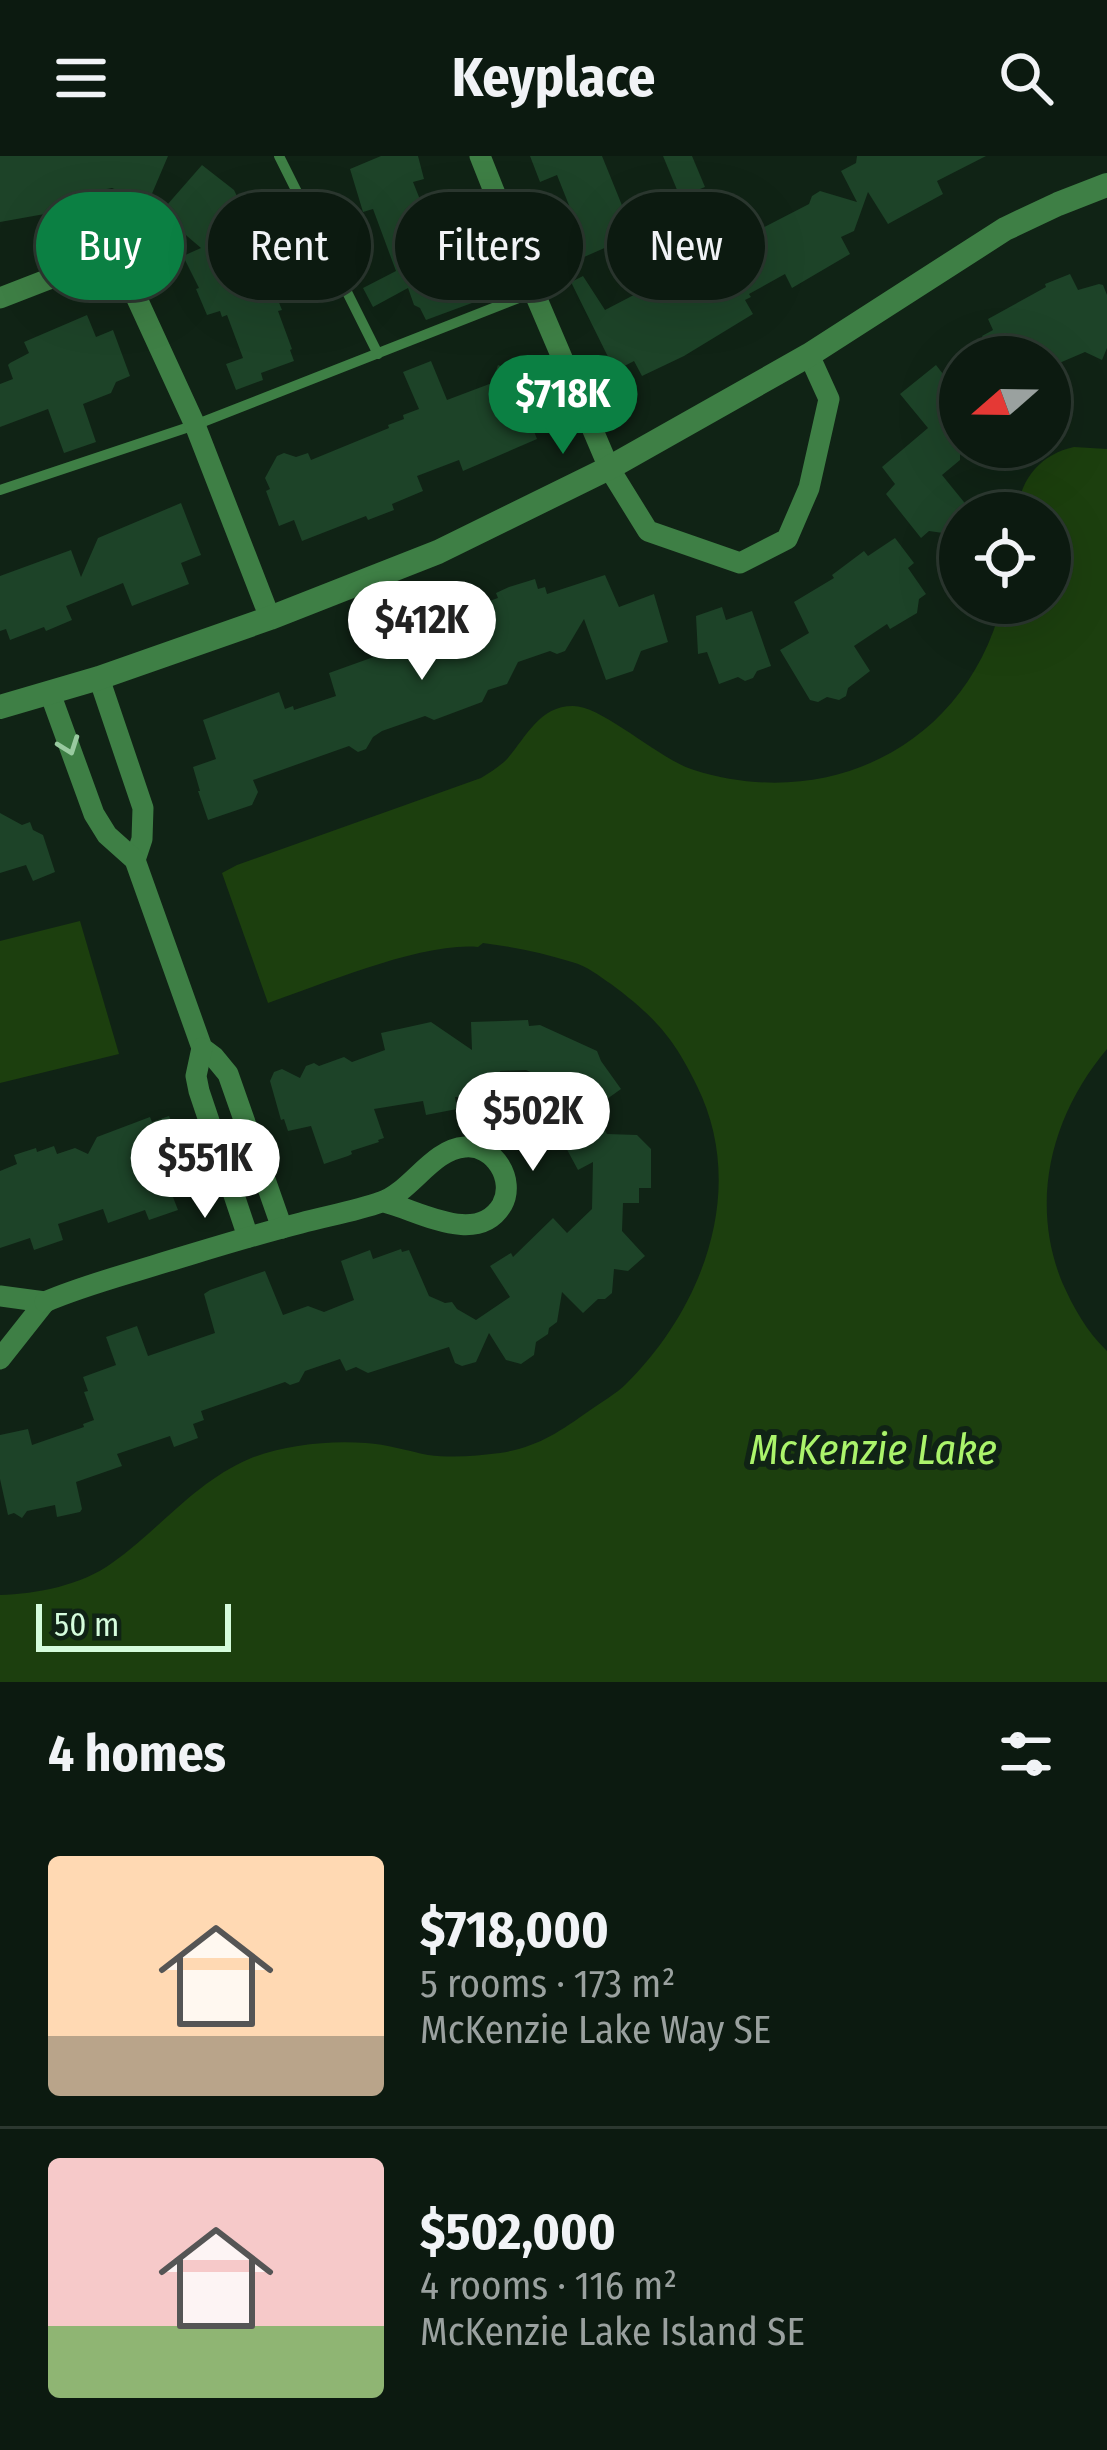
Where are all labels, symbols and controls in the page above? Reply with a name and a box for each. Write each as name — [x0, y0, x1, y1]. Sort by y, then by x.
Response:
icon: menu — [48, 45, 114, 111]
icon: search — [993, 45, 1059, 111]
text: Keyplace — [452, 46, 655, 110]
chip: Buy — [36, 192, 184, 300]
chip: Rent — [208, 192, 371, 300]
chip: Filters — [395, 192, 583, 300]
chip: New — [607, 192, 765, 300]
north arrow — [939, 336, 1071, 468]
map controls — [939, 336, 1071, 624]
pin: $718K — [479, 355, 647, 457]
text: $718K — [516, 371, 610, 417]
button: locate — [939, 492, 1071, 624]
pin: $412K — [338, 581, 506, 683]
text: $412K — [375, 597, 469, 643]
one-way arrow — [55, 734, 79, 755]
pin: $502K — [449, 1072, 617, 1174]
text: $502K — [483, 1088, 583, 1134]
pin: $551K — [121, 1119, 289, 1221]
text: $551K — [158, 1135, 252, 1181]
water label: McKenzie Lake — [749, 1425, 997, 1475]
scale bar — [36, 1598, 231, 1651]
text: 50 m — [54, 1605, 119, 1645]
icon: filters — [993, 1721, 1059, 1787]
text: 4 homes — [48, 1723, 226, 1785]
text: $718,000 — [420, 1899, 609, 1961]
icon: home — [144, 1904, 288, 2048]
text: 5 rooms · 173 m² — [420, 1961, 675, 2007]
text: McKenzie Lake Way SE — [420, 2007, 771, 2053]
text: $502,000 — [420, 2201, 616, 2263]
icon: home — [144, 2206, 288, 2350]
text: 4 rooms · 116 m² — [420, 2263, 677, 2309]
text: McKenzie Lake Island SE — [420, 2309, 805, 2355]

